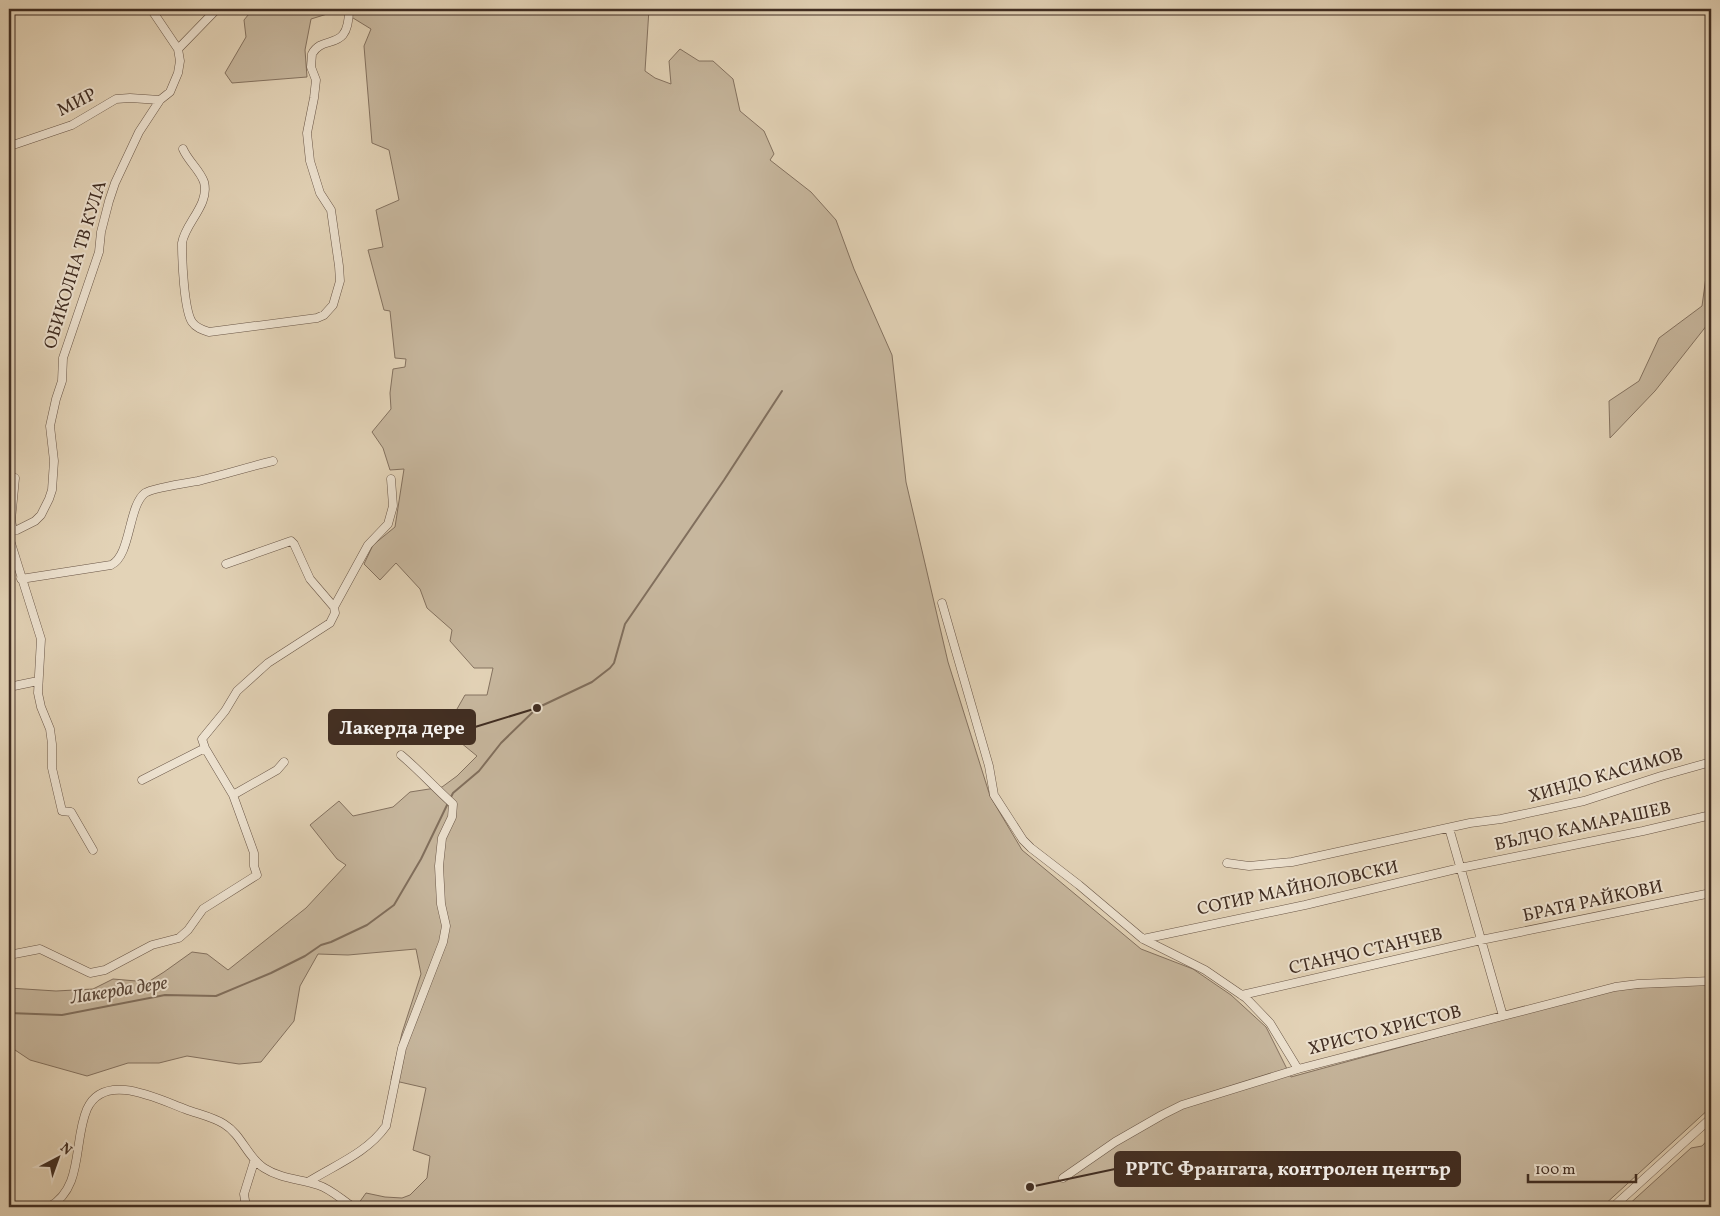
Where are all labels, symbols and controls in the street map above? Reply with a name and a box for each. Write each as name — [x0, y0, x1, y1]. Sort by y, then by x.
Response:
street label: МИР — [53, 83, 101, 123]
street label: ОБИКОЛНА ТВ КУЛА — [38, 177, 114, 352]
callout: Лакерда дере — [329, 710, 475, 744]
text: Лакерда дере — [339, 716, 465, 742]
street label: ХИНДО КАСИМОВ — [1526, 742, 1686, 810]
street label: ВЪЛЧО КАМАРАШЕВ — [1492, 796, 1674, 858]
street label: СОТИР МАЙНОЛОВСКИ — [1195, 855, 1401, 923]
street label: БРАТЯ РАЙКОВИ — [1521, 875, 1665, 929]
street label: СТАНЧО СТАНЧЕВ — [1287, 922, 1445, 982]
water label: Лакерда дере — [68, 970, 170, 1012]
street label: ХРИСТО ХРИСТОВ — [1306, 1000, 1464, 1062]
north arrow — [32, 1134, 82, 1184]
text: N — [55, 1139, 76, 1160]
scale bar — [1528, 1151, 1635, 1183]
callout: РРТС Франгата, контролен център — [1115, 1152, 1460, 1186]
text: РРТС Франгата, контролен център — [1125, 1157, 1451, 1183]
text: 100 m — [1535, 1160, 1575, 1181]

